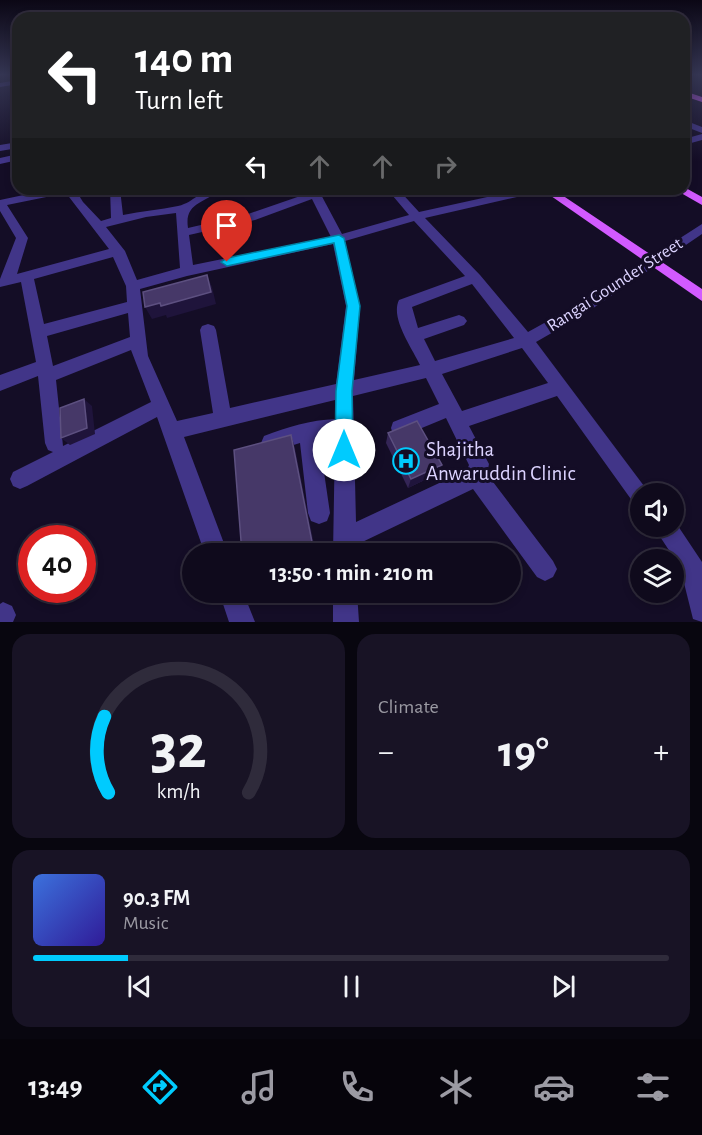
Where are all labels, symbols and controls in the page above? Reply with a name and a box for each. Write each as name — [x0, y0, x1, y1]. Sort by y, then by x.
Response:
icon: left — [36, 36, 114, 114]
text: 140 m — [135, 38, 233, 80]
text: Turn left — [135, 87, 223, 114]
icon: left — [240, 150, 273, 183]
icon: ahead — [303, 150, 336, 183]
icon: ahead — [366, 150, 399, 183]
icon: right — [429, 150, 462, 183]
pin — [201, 200, 252, 262]
icon: arrive — [210, 209, 243, 242]
street label: Rangai Gounder Street — [544, 234, 686, 335]
position arrow — [312, 418, 376, 482]
place label: Shajitha Anwaruddin Clinic — [426, 439, 575, 484]
hospital icon: Shajitha Anwaruddin Clinic — [391, 446, 421, 476]
map controls — [630, 483, 684, 603]
button: sound — [630, 483, 684, 537]
speed limit sign: 40 — [18, 525, 96, 603]
button: layers — [630, 549, 684, 603]
text: 13:50 · 1 min · 210 m — [270, 562, 433, 584]
text: Climate — [378, 697, 439, 717]
text: 32 — [150, 717, 207, 779]
text: 19° — [498, 730, 549, 775]
text: − — [378, 736, 394, 769]
text: + — [653, 736, 669, 769]
text: km/h — [156, 781, 201, 802]
text: 90.3 FM — [123, 887, 190, 909]
text: Music — [123, 913, 169, 933]
icon: previous — [123, 970, 156, 1003]
icon: pause — [335, 970, 368, 1003]
icon: next — [547, 970, 580, 1003]
icon: directions — [139, 1066, 181, 1108]
icon: music — [238, 1066, 280, 1108]
icon: phone — [336, 1066, 378, 1108]
icon: climate — [435, 1066, 477, 1108]
icon: car — [533, 1066, 575, 1108]
icon: filters — [632, 1066, 674, 1108]
text: 13:49 — [28, 1073, 82, 1100]

